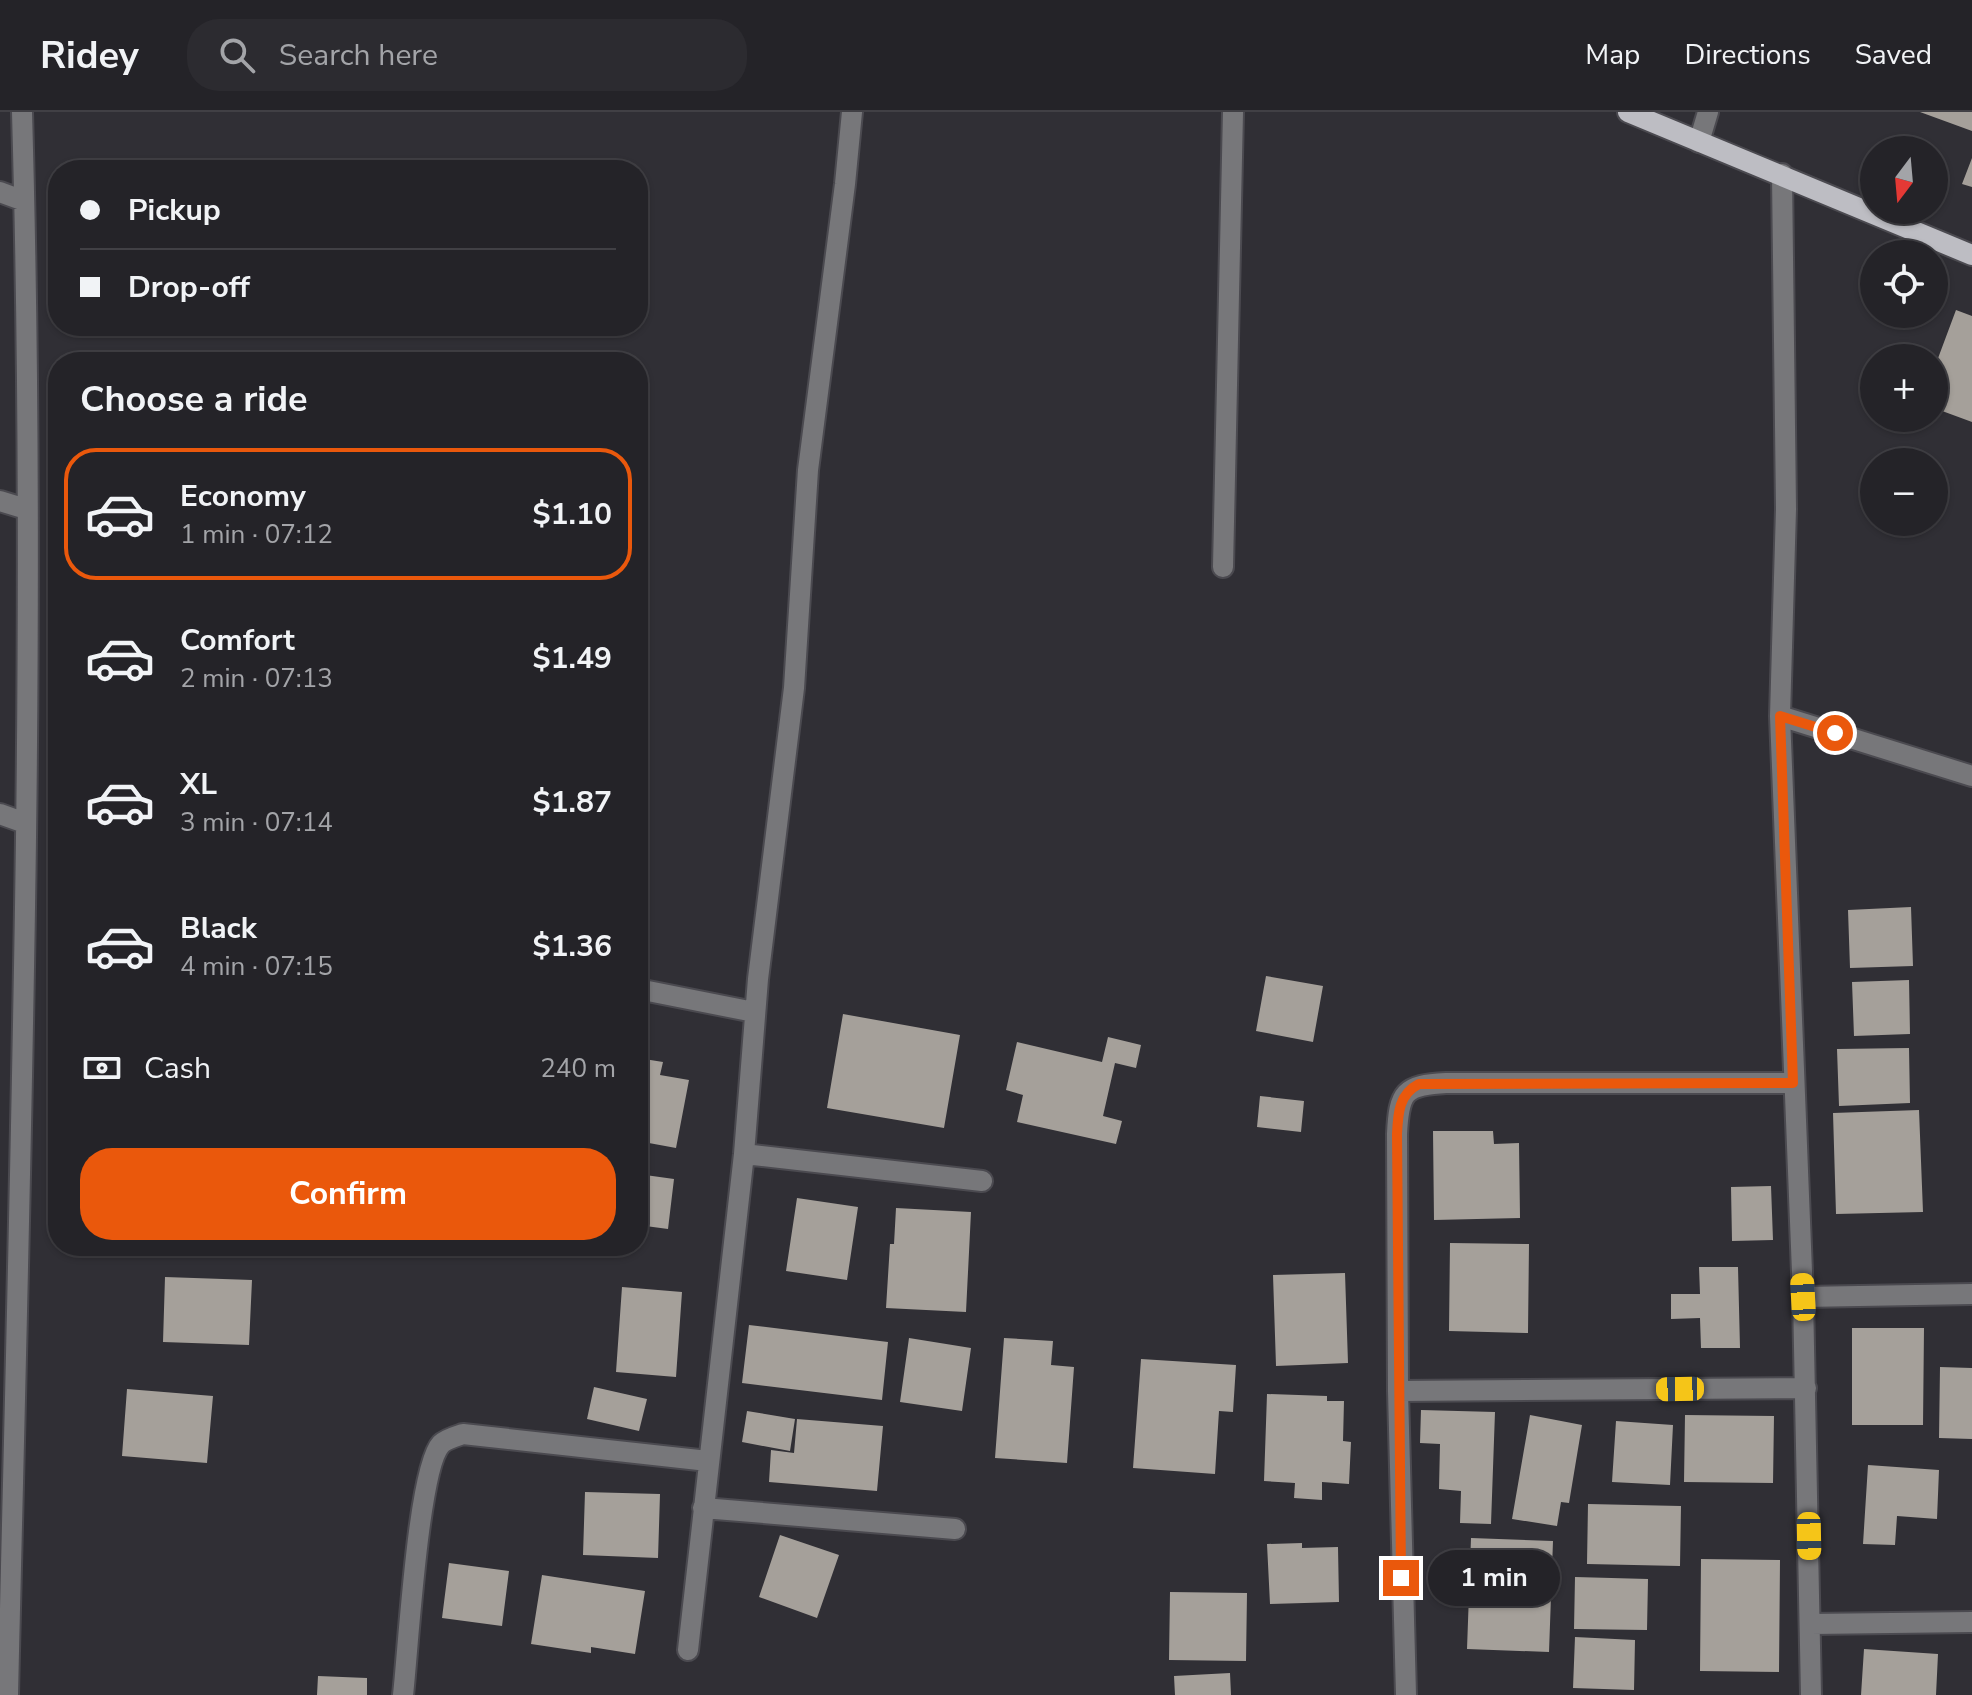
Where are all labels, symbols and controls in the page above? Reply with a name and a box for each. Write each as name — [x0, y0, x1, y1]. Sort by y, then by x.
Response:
search box — [187, 19, 747, 91]
text: Ridey — [40, 30, 139, 81]
icon: search — [215, 33, 259, 77]
text: Search here — [279, 35, 438, 76]
text: Map — [1585, 36, 1640, 74]
text: Directions — [1684, 36, 1811, 74]
text: Saved — [1855, 36, 1932, 74]
north arrow — [1860, 136, 1948, 224]
map controls — [1860, 136, 1948, 536]
text: Pickup — [128, 190, 221, 231]
button: locate — [1860, 240, 1948, 328]
text: Drop-off — [128, 267, 250, 308]
button: + — [1860, 344, 1948, 432]
text: Choose a ride — [80, 375, 308, 424]
button: − — [1860, 448, 1948, 536]
text: Economy — [180, 476, 306, 517]
icon: car — [84, 478, 156, 550]
text: $1.10 — [533, 494, 612, 535]
text: 1 min · 07:12 — [180, 517, 333, 552]
text: Comfort — [180, 620, 295, 661]
icon: car — [84, 622, 156, 694]
text: $1.49 — [533, 638, 612, 679]
text: 2 min · 07:13 — [180, 661, 333, 696]
route start — [1817, 715, 1853, 751]
text: XL — [180, 764, 217, 805]
icon: car — [84, 766, 156, 838]
text: $1.87 — [533, 782, 612, 823]
text: 3 min · 07:14 — [180, 805, 333, 840]
text: Black — [180, 908, 257, 949]
icon: car — [84, 910, 156, 982]
text: $1.36 — [533, 926, 612, 967]
text: 4 min · 07:15 — [180, 949, 333, 984]
icon: cash — [80, 1046, 124, 1090]
text: Cash — [144, 1048, 211, 1089]
text: 240 m — [540, 1051, 616, 1086]
button: Confirm — [80, 1148, 616, 1240]
car — [1790, 1272, 1816, 1322]
car — [1656, 1377, 1704, 1401]
car — [1797, 1512, 1821, 1560]
callout: 1 min — [1429, 1550, 1561, 1606]
route end — [1383, 1560, 1419, 1596]
text: 1 min — [1460, 1560, 1528, 1595]

